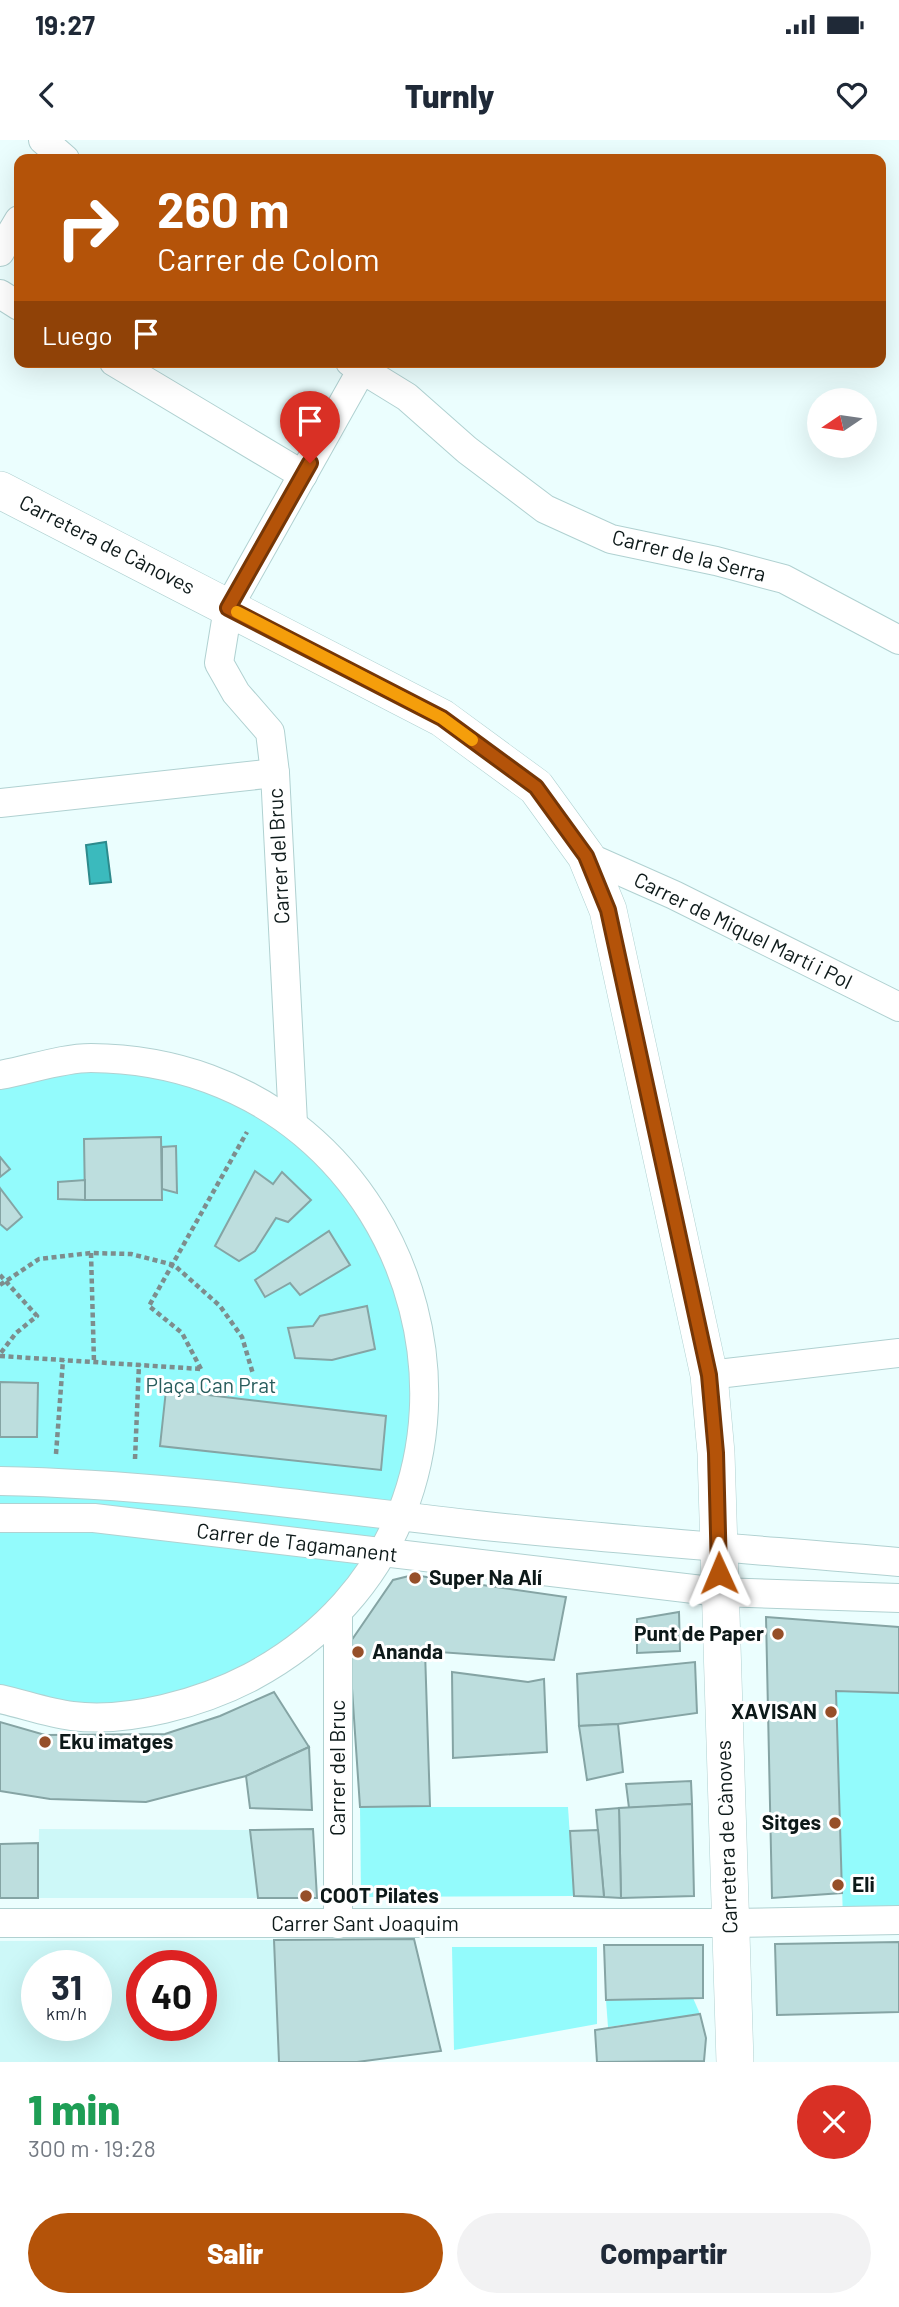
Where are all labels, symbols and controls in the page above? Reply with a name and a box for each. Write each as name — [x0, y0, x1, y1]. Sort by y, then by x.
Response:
text: 19:27 — [35, 9, 95, 40]
icon: back — [28, 76, 66, 114]
text: Turnly — [405, 76, 494, 114]
icon: heart — [833, 76, 871, 114]
text: 260 m — [157, 179, 289, 238]
icon: right — [42, 182, 133, 273]
text: Carrer de Colom — [157, 239, 380, 277]
icon: arrive — [127, 315, 165, 353]
text: Luego — [42, 319, 113, 350]
north arrow — [807, 388, 877, 458]
map controls — [807, 388, 877, 458]
pin — [280, 391, 340, 463]
icon: arrive — [291, 402, 329, 440]
street label: Carretera de Cànoves — [16, 489, 200, 599]
street label: Carrer de la Serra — [610, 523, 769, 586]
street label: Carrer del Bruc — [261, 787, 294, 925]
street label: Carrer de Miquel Martí i Pol — [630, 866, 857, 993]
park label: Plaça Can Prat — [145, 1372, 277, 1397]
street label: Carrer de Tagamanent — [195, 1517, 399, 1566]
position arrow — [682, 1536, 756, 1610]
place label: Super Na Alí — [429, 1564, 542, 1589]
marker: Super Na Alí — [407, 1570, 423, 1586]
place label: Punt de Paper — [634, 1620, 764, 1645]
marker: Punt de Paper — [770, 1626, 786, 1642]
place label: Ananda — [372, 1638, 443, 1663]
marker: Ananda — [350, 1644, 366, 1660]
place label: XAVISAN — [731, 1698, 817, 1723]
street label: Carrer del Bruc — [324, 1700, 349, 1836]
marker: XAVISAN — [823, 1704, 839, 1720]
place label: Eku imatges — [59, 1728, 173, 1753]
marker: Eku imatges — [37, 1734, 53, 1750]
street label: Carretera de Cànoves — [710, 1740, 741, 1934]
place label: Sitges — [762, 1809, 821, 1834]
marker: Sitges — [827, 1815, 843, 1831]
place label: Eli — [852, 1871, 875, 1896]
marker: Eli — [830, 1877, 846, 1893]
place label: COOT Pilates — [320, 1882, 439, 1907]
marker: COOT Pilates — [298, 1888, 314, 1904]
street label: Carrer Sant Joaquim — [271, 1910, 459, 1935]
speed limit sign: 40 — [126, 1950, 217, 2041]
text: 31 — [51, 1965, 82, 2007]
text: km/h — [46, 2002, 87, 2024]
text: 1 min — [28, 2083, 120, 2133]
button: close — [797, 2085, 871, 2159]
text: 300 m · 19:28 — [28, 2134, 156, 2162]
button: Salir — [28, 2213, 443, 2293]
button: Compartir — [457, 2213, 871, 2293]

